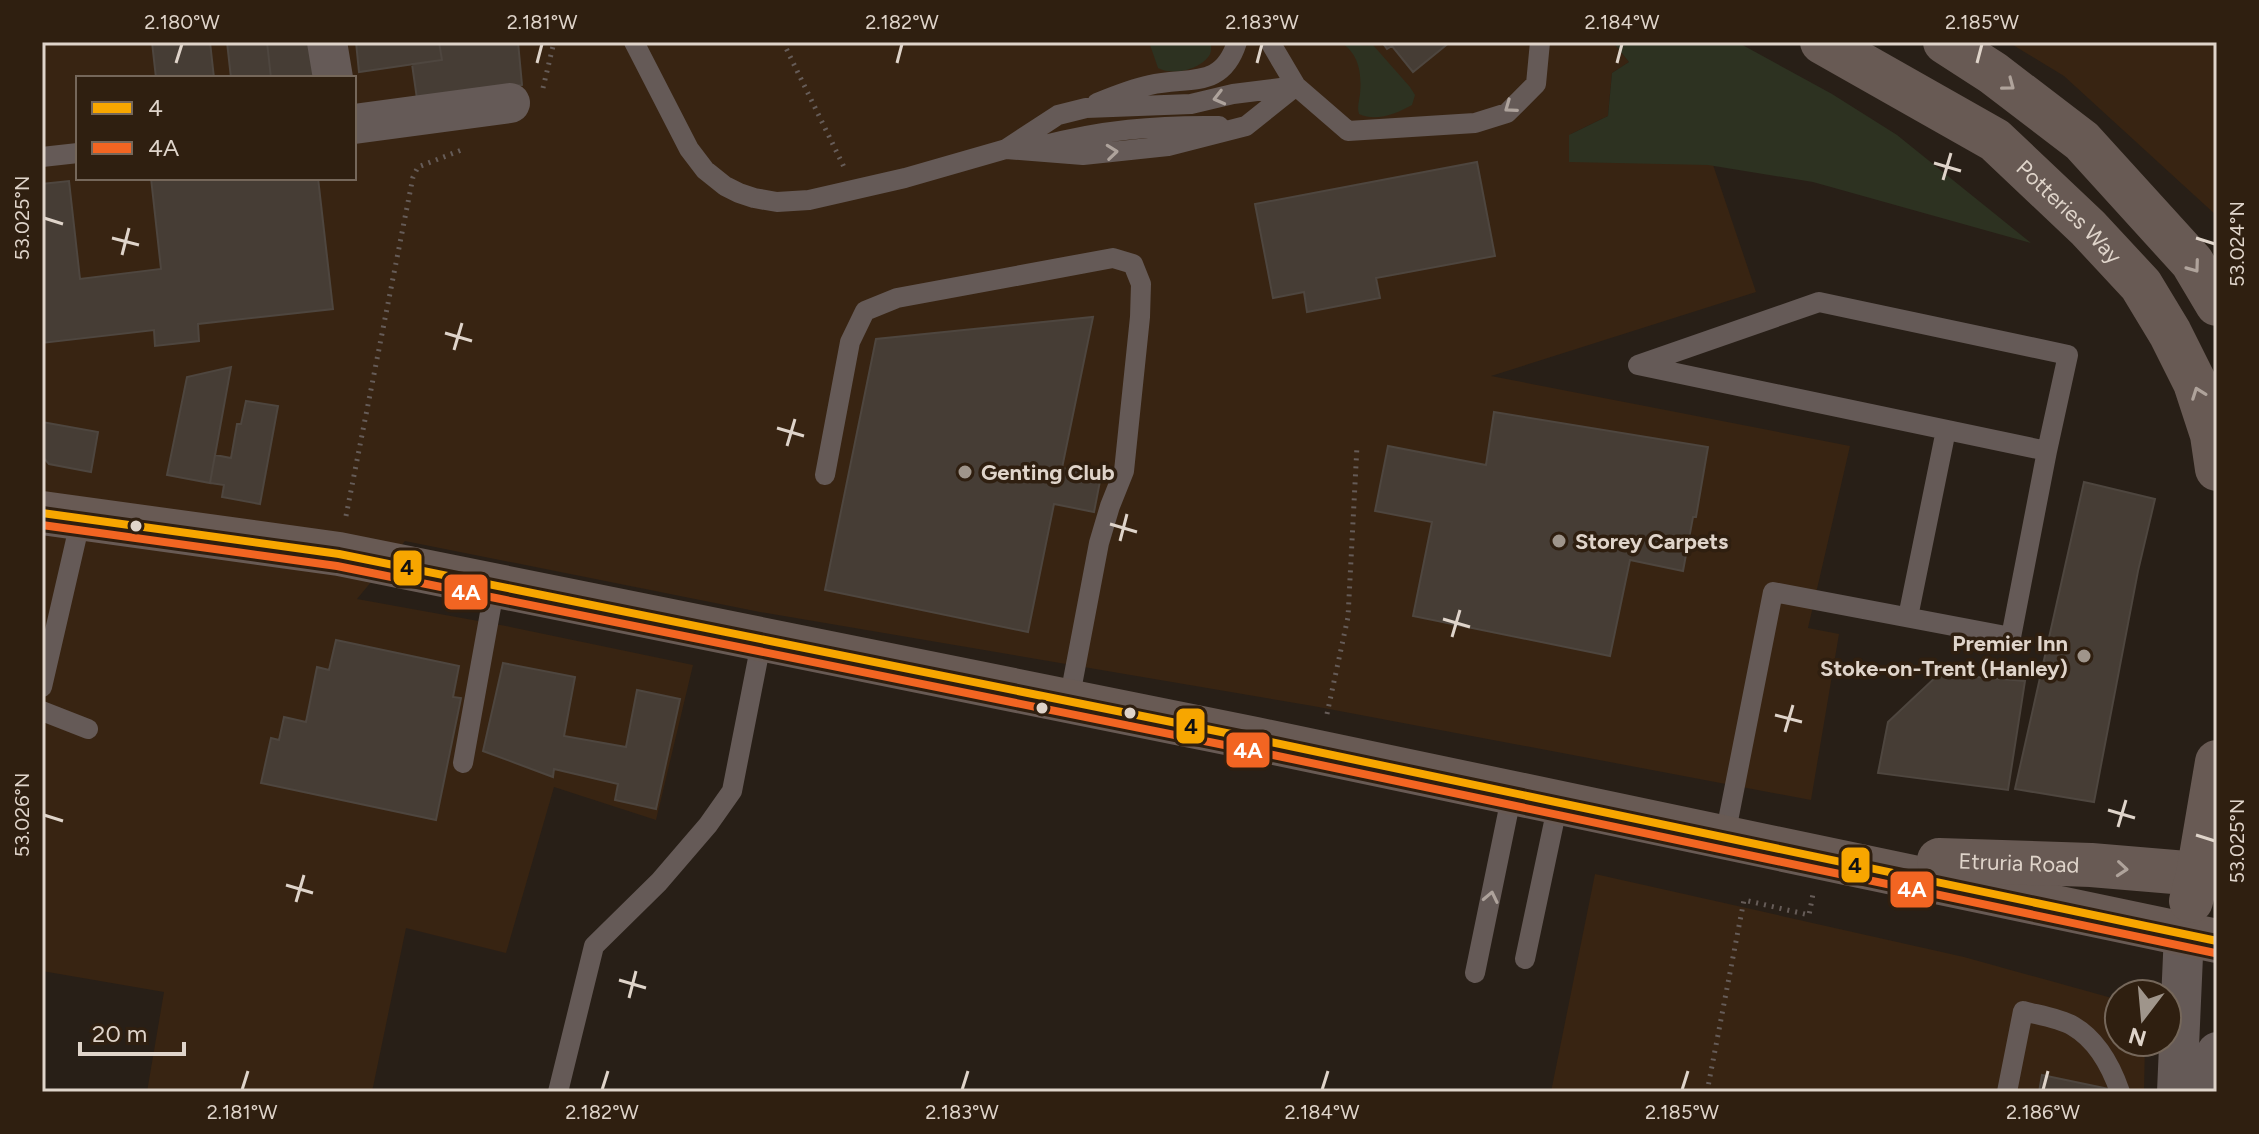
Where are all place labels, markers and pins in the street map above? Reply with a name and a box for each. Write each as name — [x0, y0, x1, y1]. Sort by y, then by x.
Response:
place label: Genting Club — [981, 459, 1115, 486]
marker: Genting Club — [956, 463, 974, 481]
unlabelled marker — [128, 518, 144, 534]
place label: Storey Carpets — [1575, 528, 1728, 555]
marker: Storey Carpets — [1550, 532, 1568, 550]
place label: Premier Inn Stoke-on-Trent (Hanley) — [1820, 630, 2068, 682]
marker: Premier Inn Stoke-on-Trent (Hanley) — [2075, 647, 2093, 665]
unlabelled marker — [1034, 700, 1050, 716]
unlabelled marker — [1122, 705, 1138, 721]

